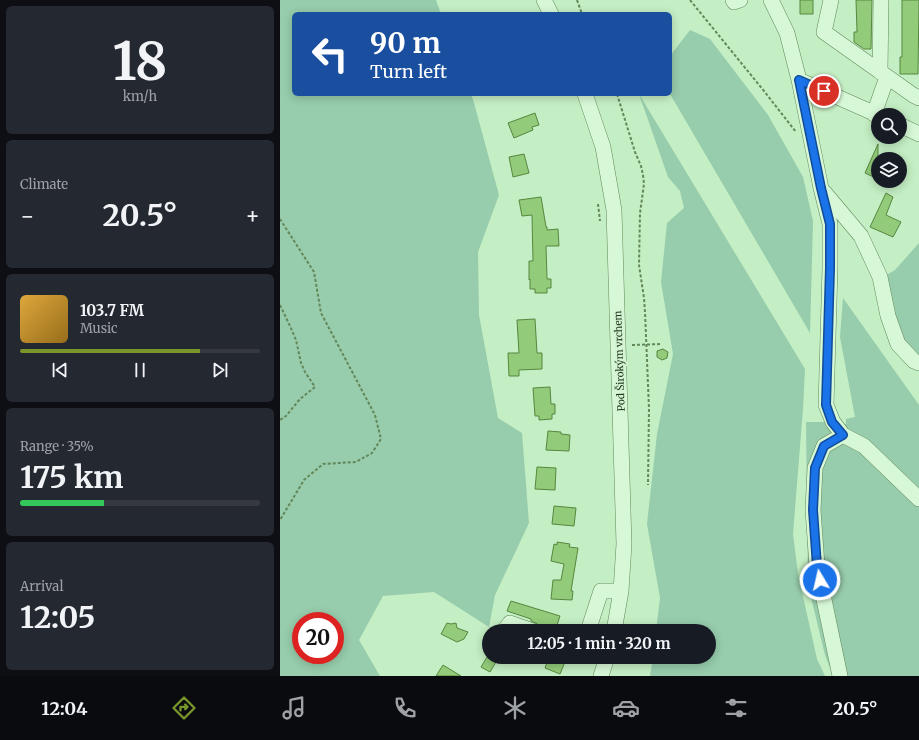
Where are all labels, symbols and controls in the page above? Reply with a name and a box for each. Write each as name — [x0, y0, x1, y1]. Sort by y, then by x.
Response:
text: 90 m — [370, 25, 441, 61]
icon: left — [304, 28, 356, 80]
text: 18 — [113, 29, 167, 94]
text: Turn left — [370, 60, 447, 83]
pin — [807, 74, 841, 108]
icon: arrive — [813, 80, 835, 102]
text: km/h — [123, 88, 157, 105]
map controls — [871, 108, 907, 188]
button: search — [871, 108, 907, 144]
button: layers — [871, 152, 907, 188]
text: Climate — [20, 176, 68, 193]
text: 20.5° — [103, 196, 177, 234]
text: − — [20, 202, 35, 230]
text: + — [245, 202, 260, 230]
text: 103.7 FM — [80, 301, 144, 320]
street label: Pod Širokým vrchem — [610, 310, 628, 412]
text: Music — [80, 320, 118, 337]
icon: previous — [49, 359, 71, 381]
icon: pause — [129, 359, 151, 381]
icon: next — [209, 359, 231, 381]
text: Range · 35% — [20, 438, 94, 455]
text: 175 km — [20, 458, 124, 496]
position arrow — [799, 559, 841, 601]
text: Arrival — [20, 578, 63, 595]
text: 12:05 — [20, 598, 95, 636]
speed limit sign: 20 — [292, 612, 344, 664]
text: 12:05 · 1 min · 320 m — [527, 634, 671, 653]
icon: directions — [170, 694, 198, 722]
icon: music — [280, 694, 308, 722]
icon: phone — [391, 694, 419, 722]
icon: climate — [501, 694, 529, 722]
icon: car — [612, 694, 640, 722]
icon: filters — [722, 694, 750, 722]
text: 12:04 — [41, 697, 87, 720]
text: 20.5° — [833, 697, 878, 720]

